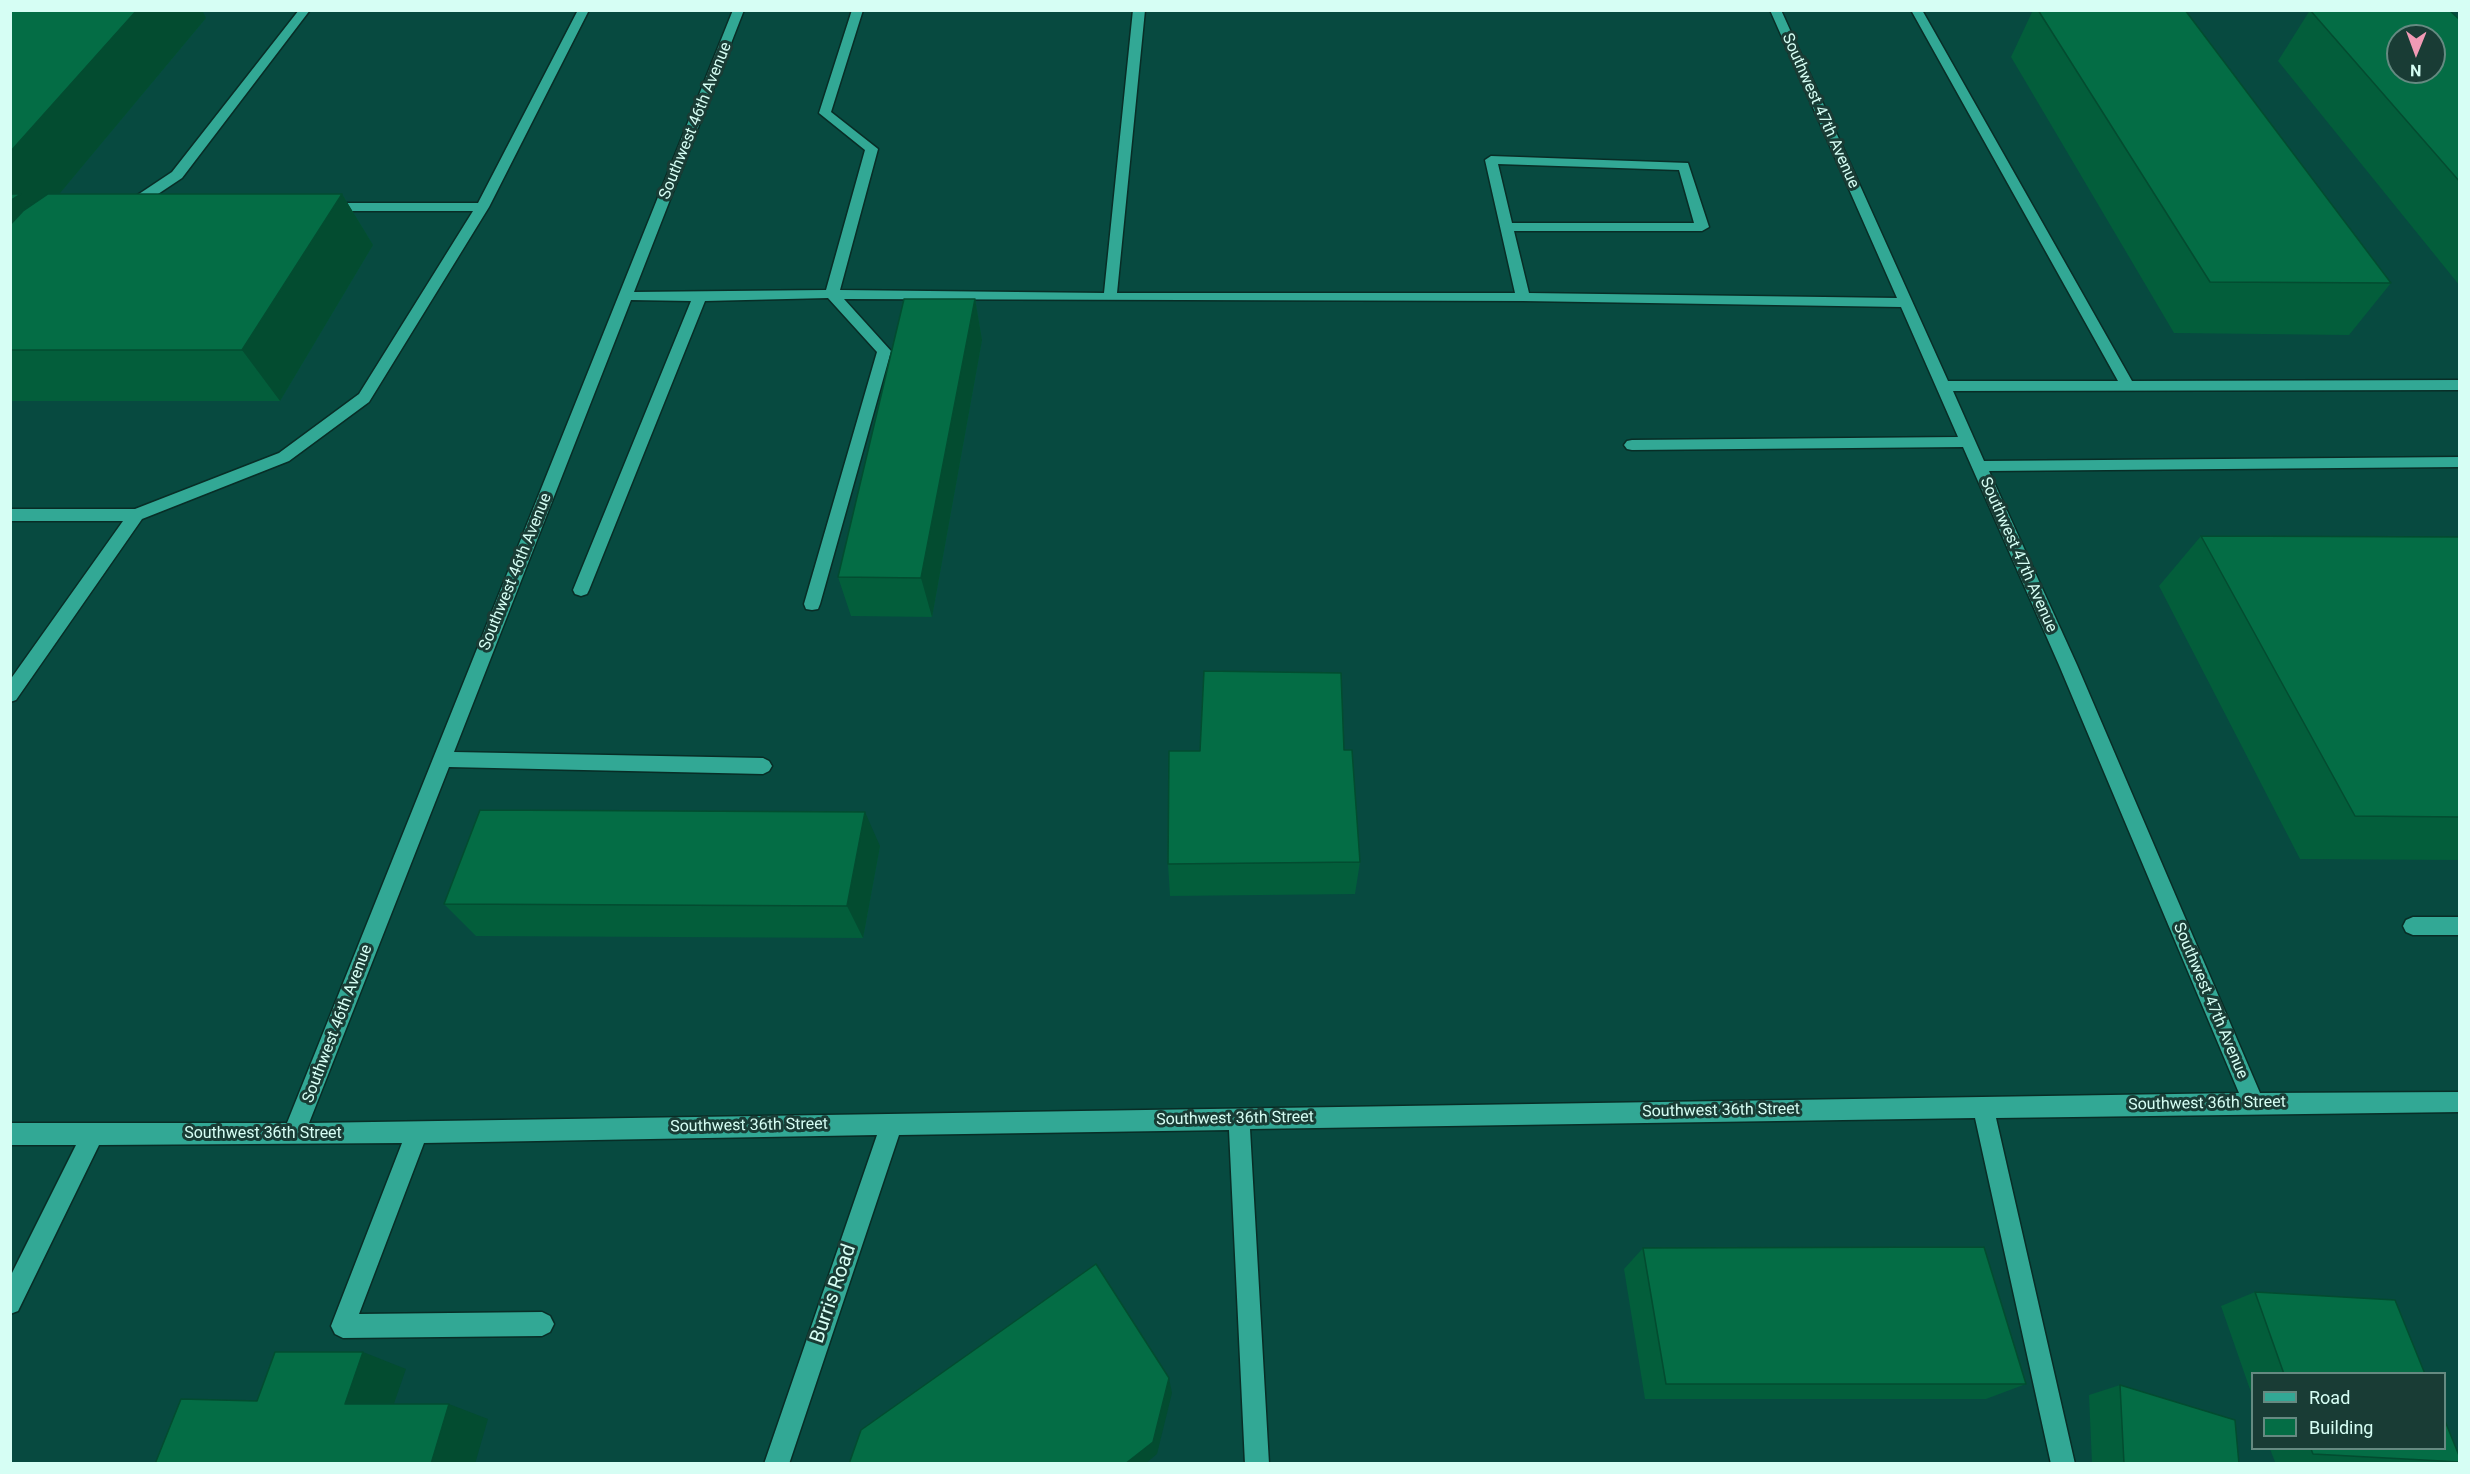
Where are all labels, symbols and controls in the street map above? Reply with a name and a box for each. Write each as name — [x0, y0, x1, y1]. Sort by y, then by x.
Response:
north arrow — [2386, 24, 2446, 84]
street label: Southwest 47th Avenue — [1777, 30, 1863, 192]
street label: Southwest 46th Avenue — [656, 40, 736, 202]
text: N — [2410, 61, 2422, 80]
street label: Southwest 47th Avenue — [1975, 474, 2061, 636]
street label: Southwest 46th Avenue — [476, 491, 556, 653]
street label: Southwest 47th Avenue — [2168, 920, 2252, 1082]
street label: Southwest 46th Avenue — [299, 942, 377, 1106]
street label: Southwest 36th Street — [2128, 1093, 2286, 1115]
street label: Southwest 36th Street — [1642, 1100, 1800, 1122]
street label: Southwest 36th Street — [1156, 1108, 1314, 1130]
street label: Southwest 36th Street — [670, 1115, 828, 1137]
street label: Southwest 36th Street — [184, 1124, 342, 1144]
street label: Burris Road — [806, 1241, 862, 1347]
legend — [2251, 1372, 2446, 1450]
text: Road — [2309, 1387, 2350, 1408]
text: Building — [2309, 1417, 2373, 1438]

